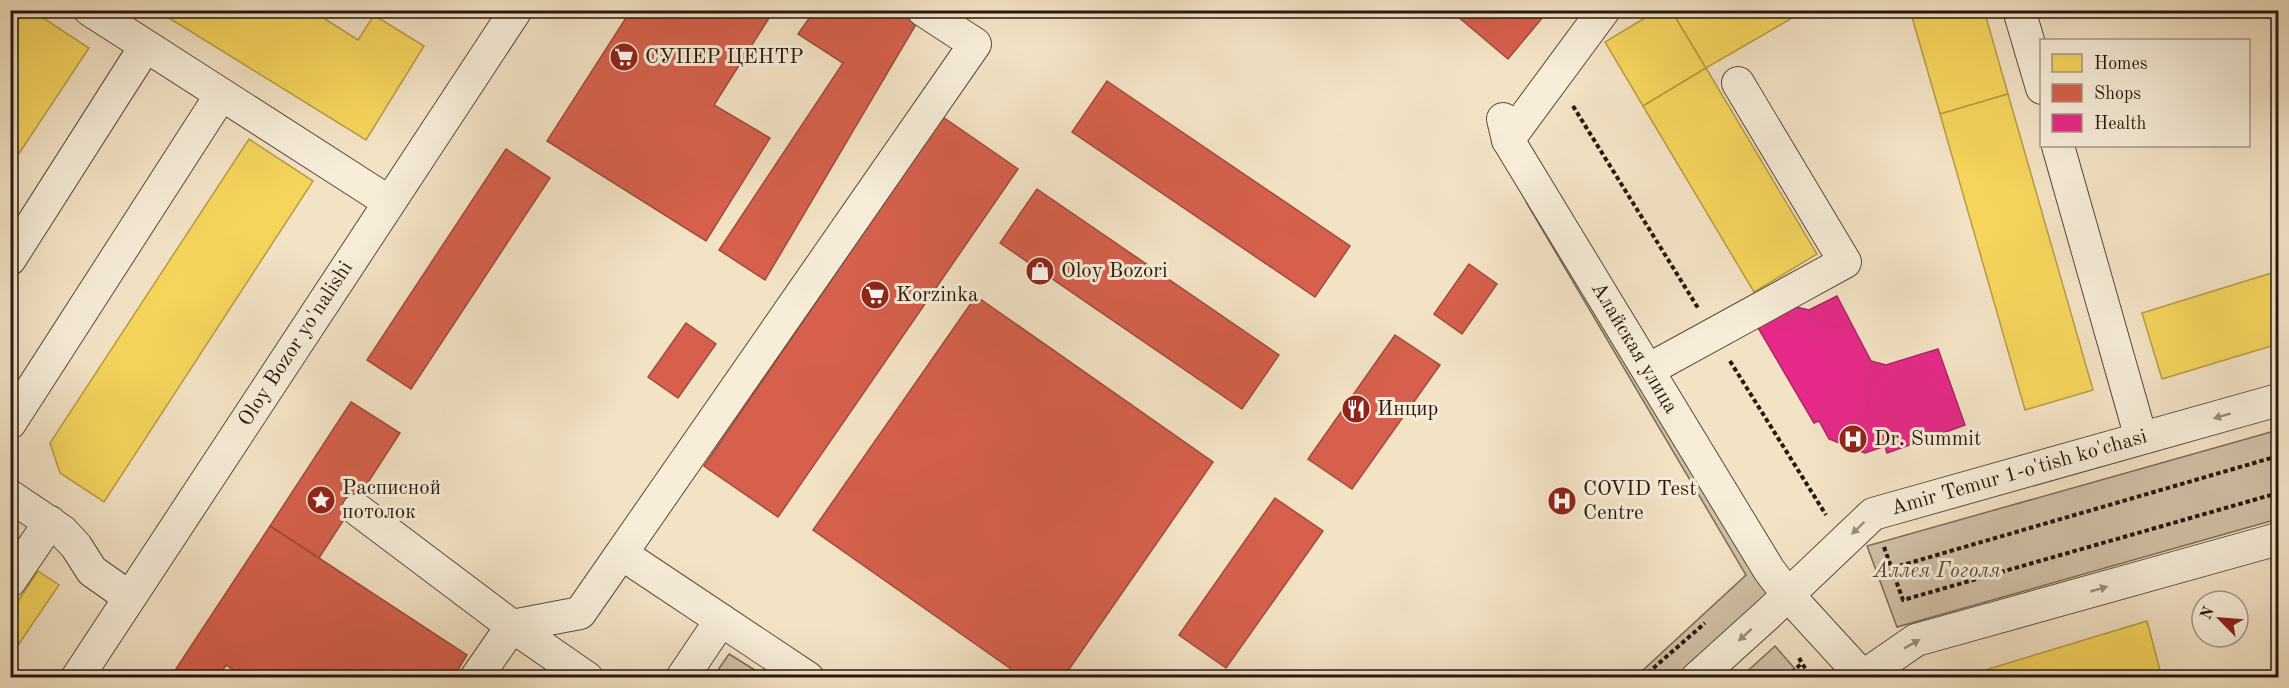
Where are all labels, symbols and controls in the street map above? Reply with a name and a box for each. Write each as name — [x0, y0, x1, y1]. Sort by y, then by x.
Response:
legend — [2040, 39, 2250, 147]
supermarket icon: СУПЕР ЦЕНТР — [608, 41, 640, 73]
place label: СУПЕР ЦЕНТР — [645, 47, 804, 68]
text: Homes — [2094, 55, 2148, 73]
text: Shops — [2094, 85, 2141, 103]
text: Health — [2094, 115, 2147, 133]
shop icon: Oloy Bozori — [1024, 255, 1056, 287]
street label: Oloy Bozor yo'nalishi — [235, 258, 357, 430]
place label: Oloy Bozori — [1061, 261, 1168, 282]
supermarket icon: Korzinka — [859, 279, 891, 311]
street label: Алайская улица — [1587, 279, 1681, 417]
place label: Korzinka — [896, 285, 978, 306]
restaurant icon: Инцир — [1340, 393, 1372, 425]
place label: Инцир — [1377, 399, 1438, 420]
one-way arrow — [2213, 411, 2231, 421]
hospital icon: Dr. Summit — [1837, 423, 1869, 455]
street label: Amir Temur 1-o'tish ko'chasi — [1889, 426, 2149, 520]
place label: Dr. Summit — [1874, 429, 1981, 450]
place label: Расписной потолок — [342, 478, 441, 523]
place label: COVID Test Centre — [1583, 479, 1697, 524]
place icon: Расписной потолок — [305, 484, 337, 516]
hospital icon: COVID Test Centre — [1546, 485, 1578, 517]
one-way arrow — [1851, 521, 1865, 535]
park label: Аллея Гоголя — [1872, 561, 2001, 582]
one-way arrow — [2090, 584, 2108, 593]
north arrow — [2190, 589, 2250, 649]
text: N — [2198, 604, 2218, 622]
one-way arrow — [1738, 628, 1753, 641]
one-way arrow — [1904, 639, 1921, 649]

